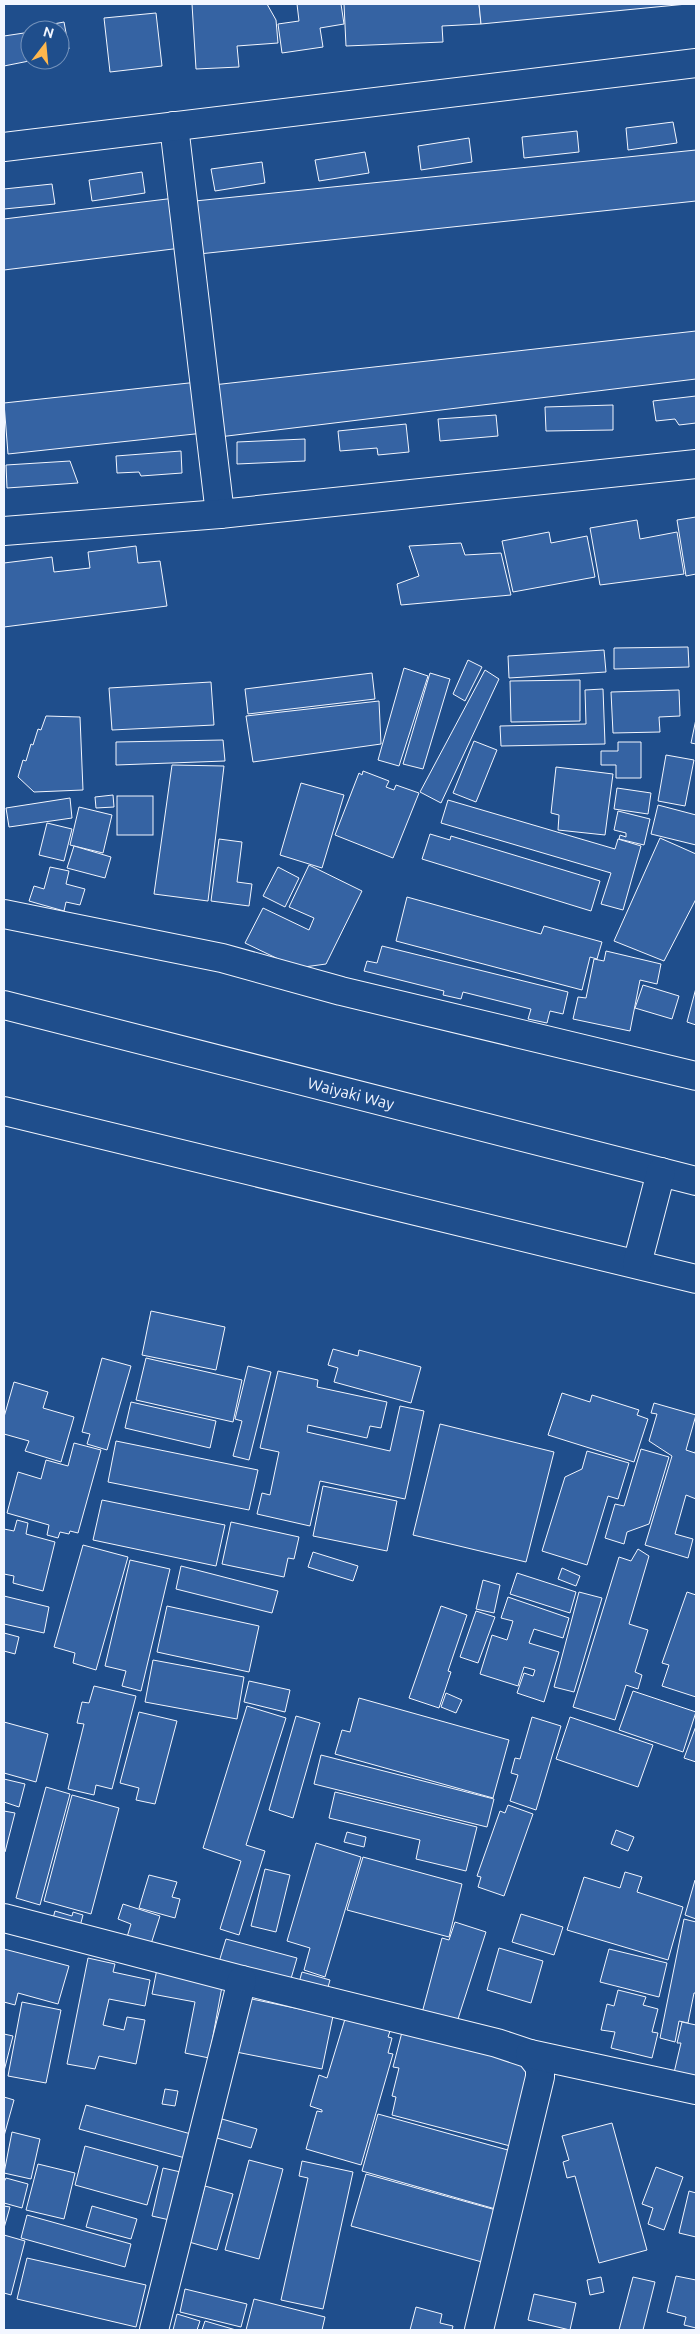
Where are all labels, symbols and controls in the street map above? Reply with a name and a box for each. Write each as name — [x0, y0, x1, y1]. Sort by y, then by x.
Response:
north arrow — [20, 20, 70, 70]
text: N — [41, 23, 56, 42]
street label: Waiyaki Way — [306, 1074, 396, 1113]

